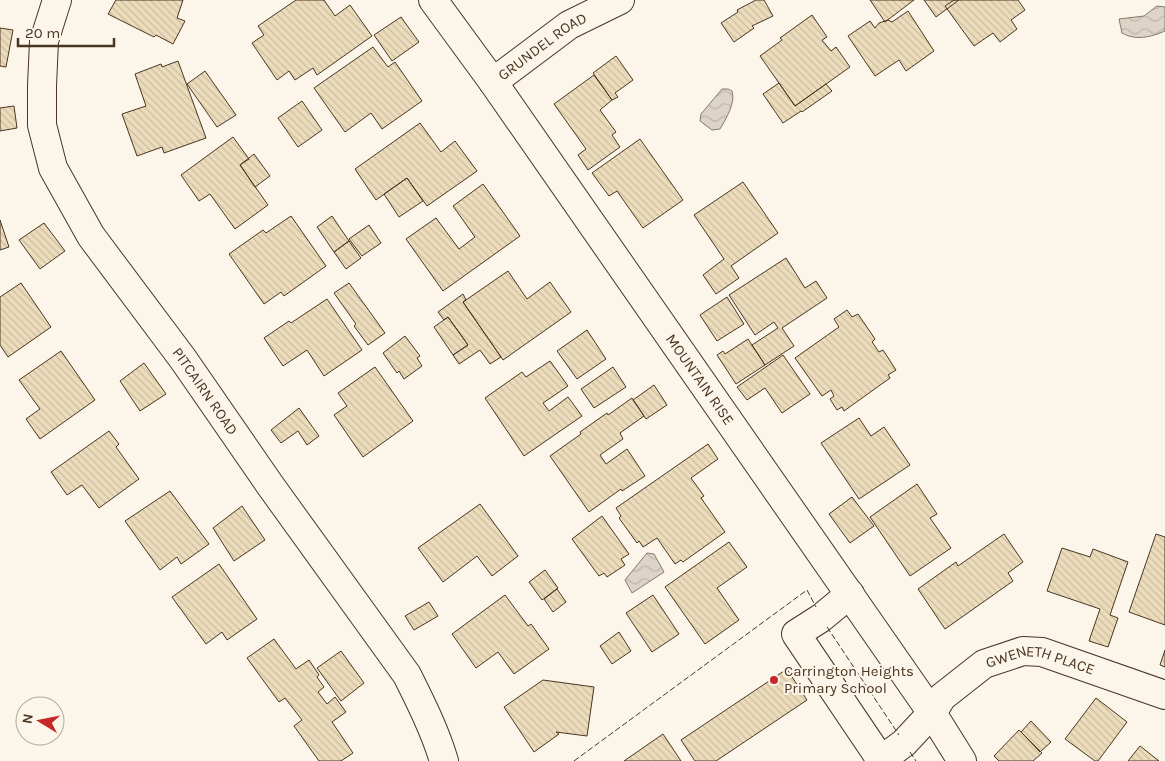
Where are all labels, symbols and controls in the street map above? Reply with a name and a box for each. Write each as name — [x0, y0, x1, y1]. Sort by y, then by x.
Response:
street label: GRUNDEL ROAD — [494, 9, 590, 84]
scale bar — [18, 15, 114, 47]
text: 20 m — [25, 24, 60, 42]
street label: MOUNTAIN RISE — [662, 330, 738, 429]
street label: PITCAIRN ROAD — [168, 344, 242, 438]
street label: GWENETH PLACE — [983, 642, 1097, 679]
place label: Carrington Heights Primary School — [784, 662, 914, 697]
marker: Carrington Heights Primary School — [768, 674, 780, 686]
north arrow — [15, 696, 65, 746]
text: N — [18, 712, 37, 725]

